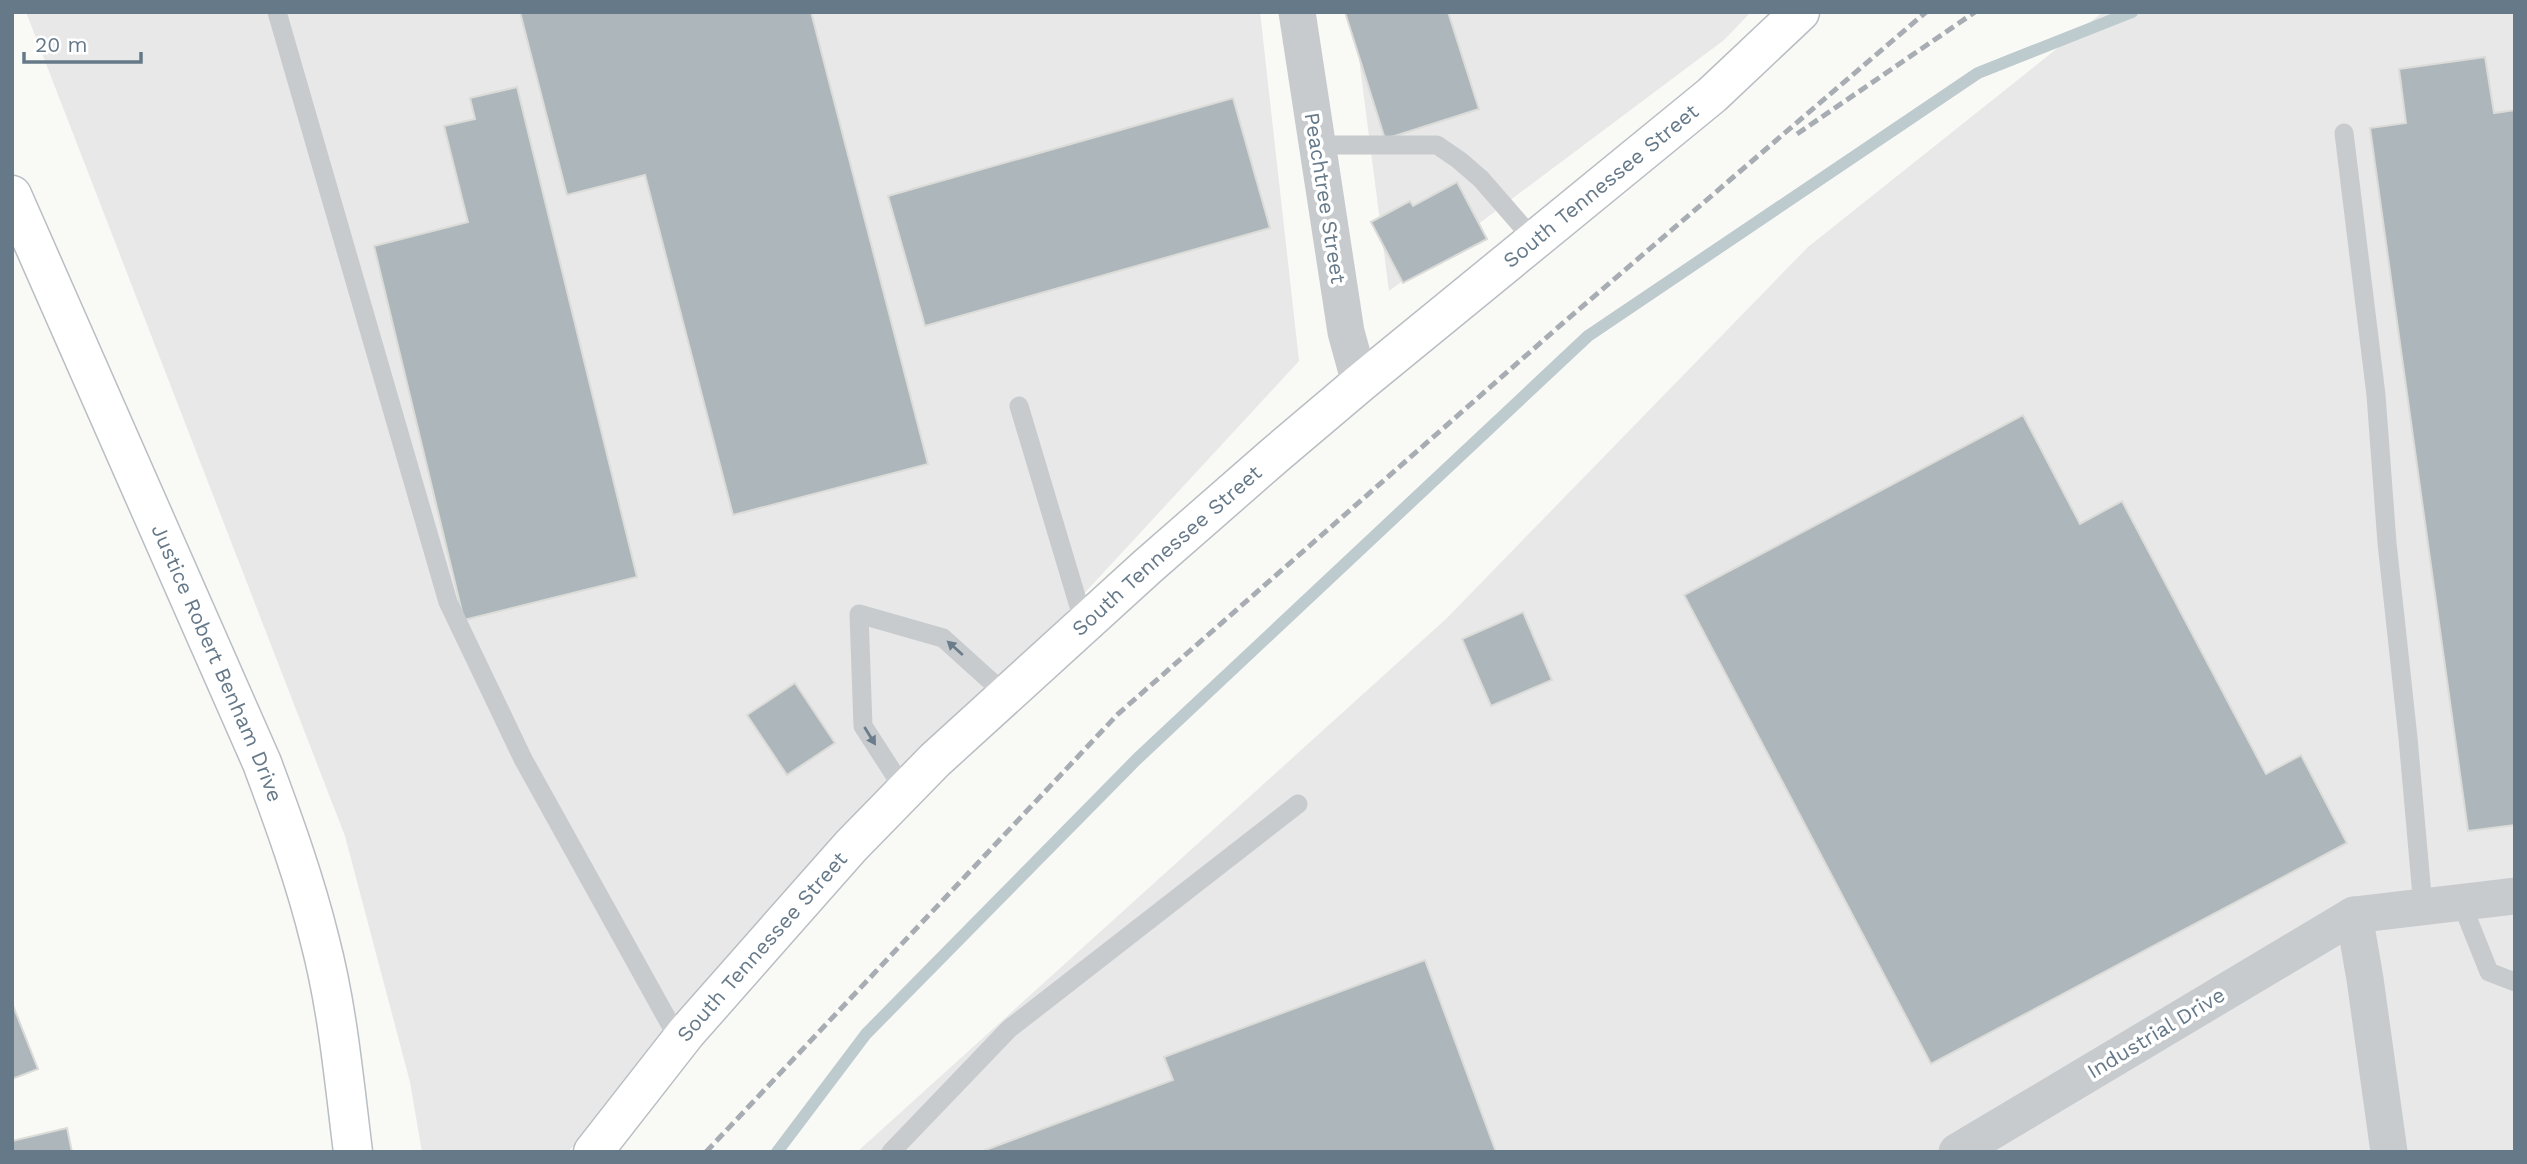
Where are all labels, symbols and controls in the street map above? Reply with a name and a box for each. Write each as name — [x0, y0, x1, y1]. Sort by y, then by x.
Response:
scale bar — [24, 21, 142, 65]
text: 20 m — [35, 32, 87, 57]
street label: South Tennessee Street — [1498, 98, 1703, 273]
street label: Peachtree Street — [1300, 111, 1351, 285]
street label: South Tennessee Street — [1067, 460, 1267, 641]
street label: Justice Robert Benham Drive — [146, 520, 288, 805]
one-way arrow — [947, 641, 964, 657]
one-way arrow — [863, 726, 876, 745]
street label: South Tennessee Street — [671, 846, 852, 1046]
street label: Industrial Drive — [2082, 982, 2229, 1084]

